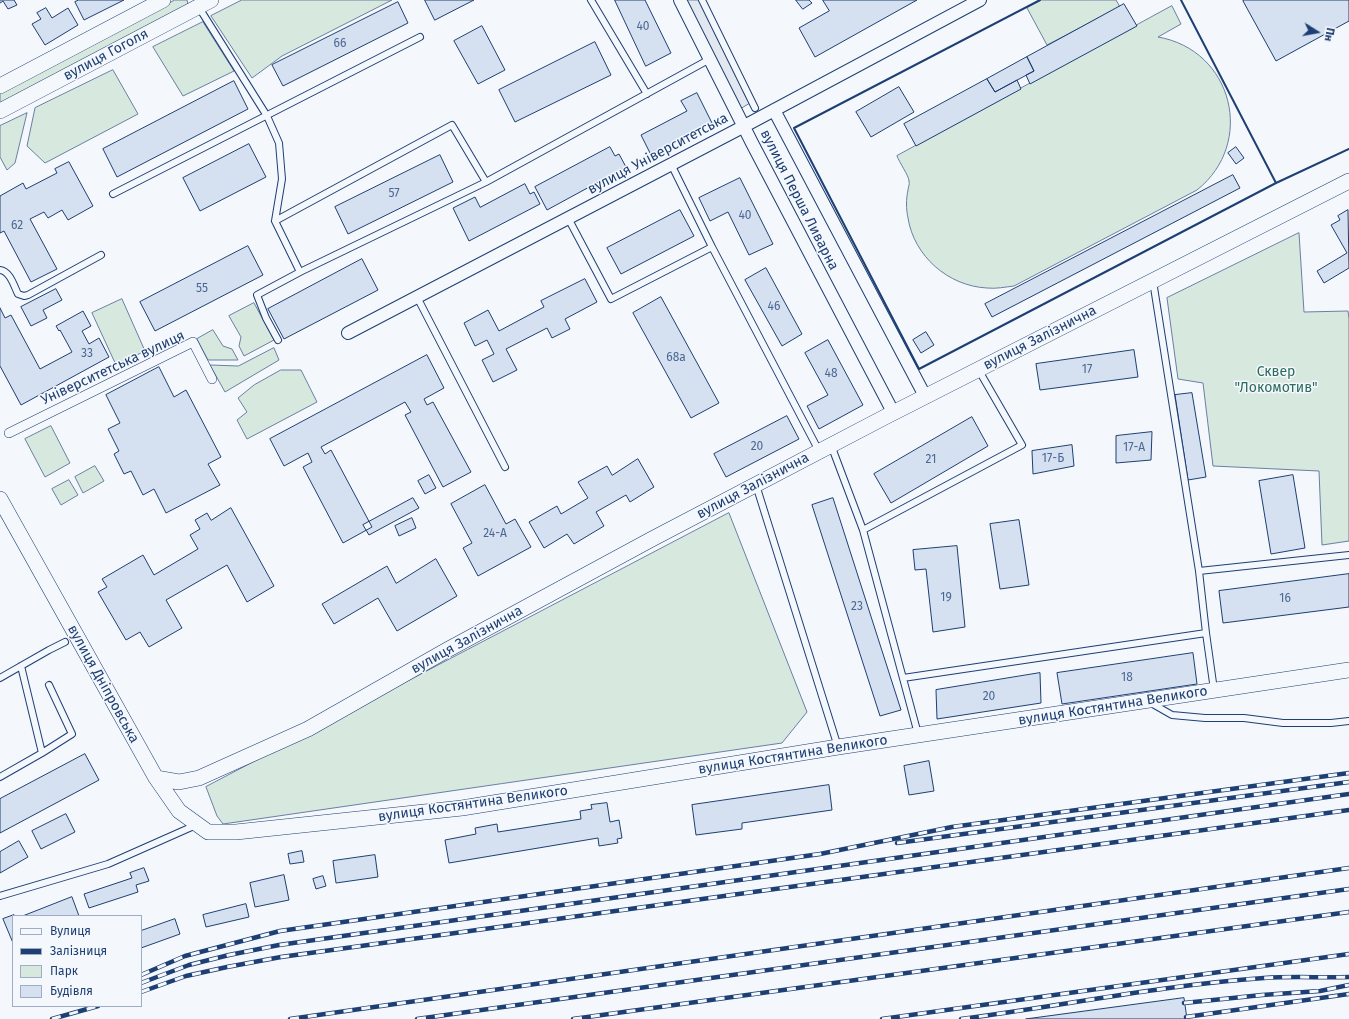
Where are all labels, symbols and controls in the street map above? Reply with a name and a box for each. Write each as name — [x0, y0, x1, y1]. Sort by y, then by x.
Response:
north arrow — [1297, 12, 1337, 52]
house number: 40 — [636, 20, 650, 34]
street label: вулиця Гоголя — [61, 26, 151, 84]
text: Пн — [1322, 26, 1337, 42]
house number: 66 — [334, 37, 346, 51]
street label: вулиця Університетська — [585, 110, 731, 198]
street label: вулиця Перша Ливарна — [756, 127, 842, 273]
house number: 57 — [388, 187, 400, 201]
house number: 40 — [738, 209, 752, 223]
house number: 62 — [11, 219, 23, 233]
house number: 55 — [196, 282, 208, 296]
house number: 46 — [768, 300, 780, 314]
street label: вулиця Залізнична — [981, 302, 1099, 374]
street label: Університетська вулиця — [38, 327, 188, 409]
house number: 33 — [81, 347, 93, 361]
house number: 68а — [666, 351, 686, 365]
house number: 17 — [1082, 363, 1092, 377]
park label: Сквер "Локомотив" — [1234, 364, 1318, 396]
house number: 48 — [825, 367, 837, 381]
house number: 20 — [751, 440, 763, 454]
house number: 17-А — [1123, 441, 1145, 455]
street label: вулиця Залізнична — [694, 449, 812, 523]
house number: 17-Б — [1042, 452, 1064, 466]
house number: 21 — [926, 453, 936, 467]
house number: 24-А — [483, 527, 507, 541]
house number: 19 — [940, 591, 952, 605]
house number: 16 — [1279, 592, 1291, 606]
house number: 23 — [851, 600, 863, 614]
street label: вулиця Залізнична — [408, 602, 526, 678]
street label: вулиця Дніпровська — [64, 622, 142, 746]
house number: 18 — [1121, 671, 1133, 685]
street label: вулиця Костянтина Великого — [1017, 683, 1209, 729]
house number: 20 — [983, 690, 995, 704]
street label: вулиця Костянтина Великого — [697, 732, 889, 778]
street label: вулиця Костянтина Великого — [377, 782, 569, 826]
legend — [12, 915, 142, 1007]
text: Вулиця — [50, 924, 91, 938]
text: Залізниця — [50, 944, 107, 958]
text: Парк — [50, 964, 78, 978]
text: Будівля — [50, 984, 93, 998]

